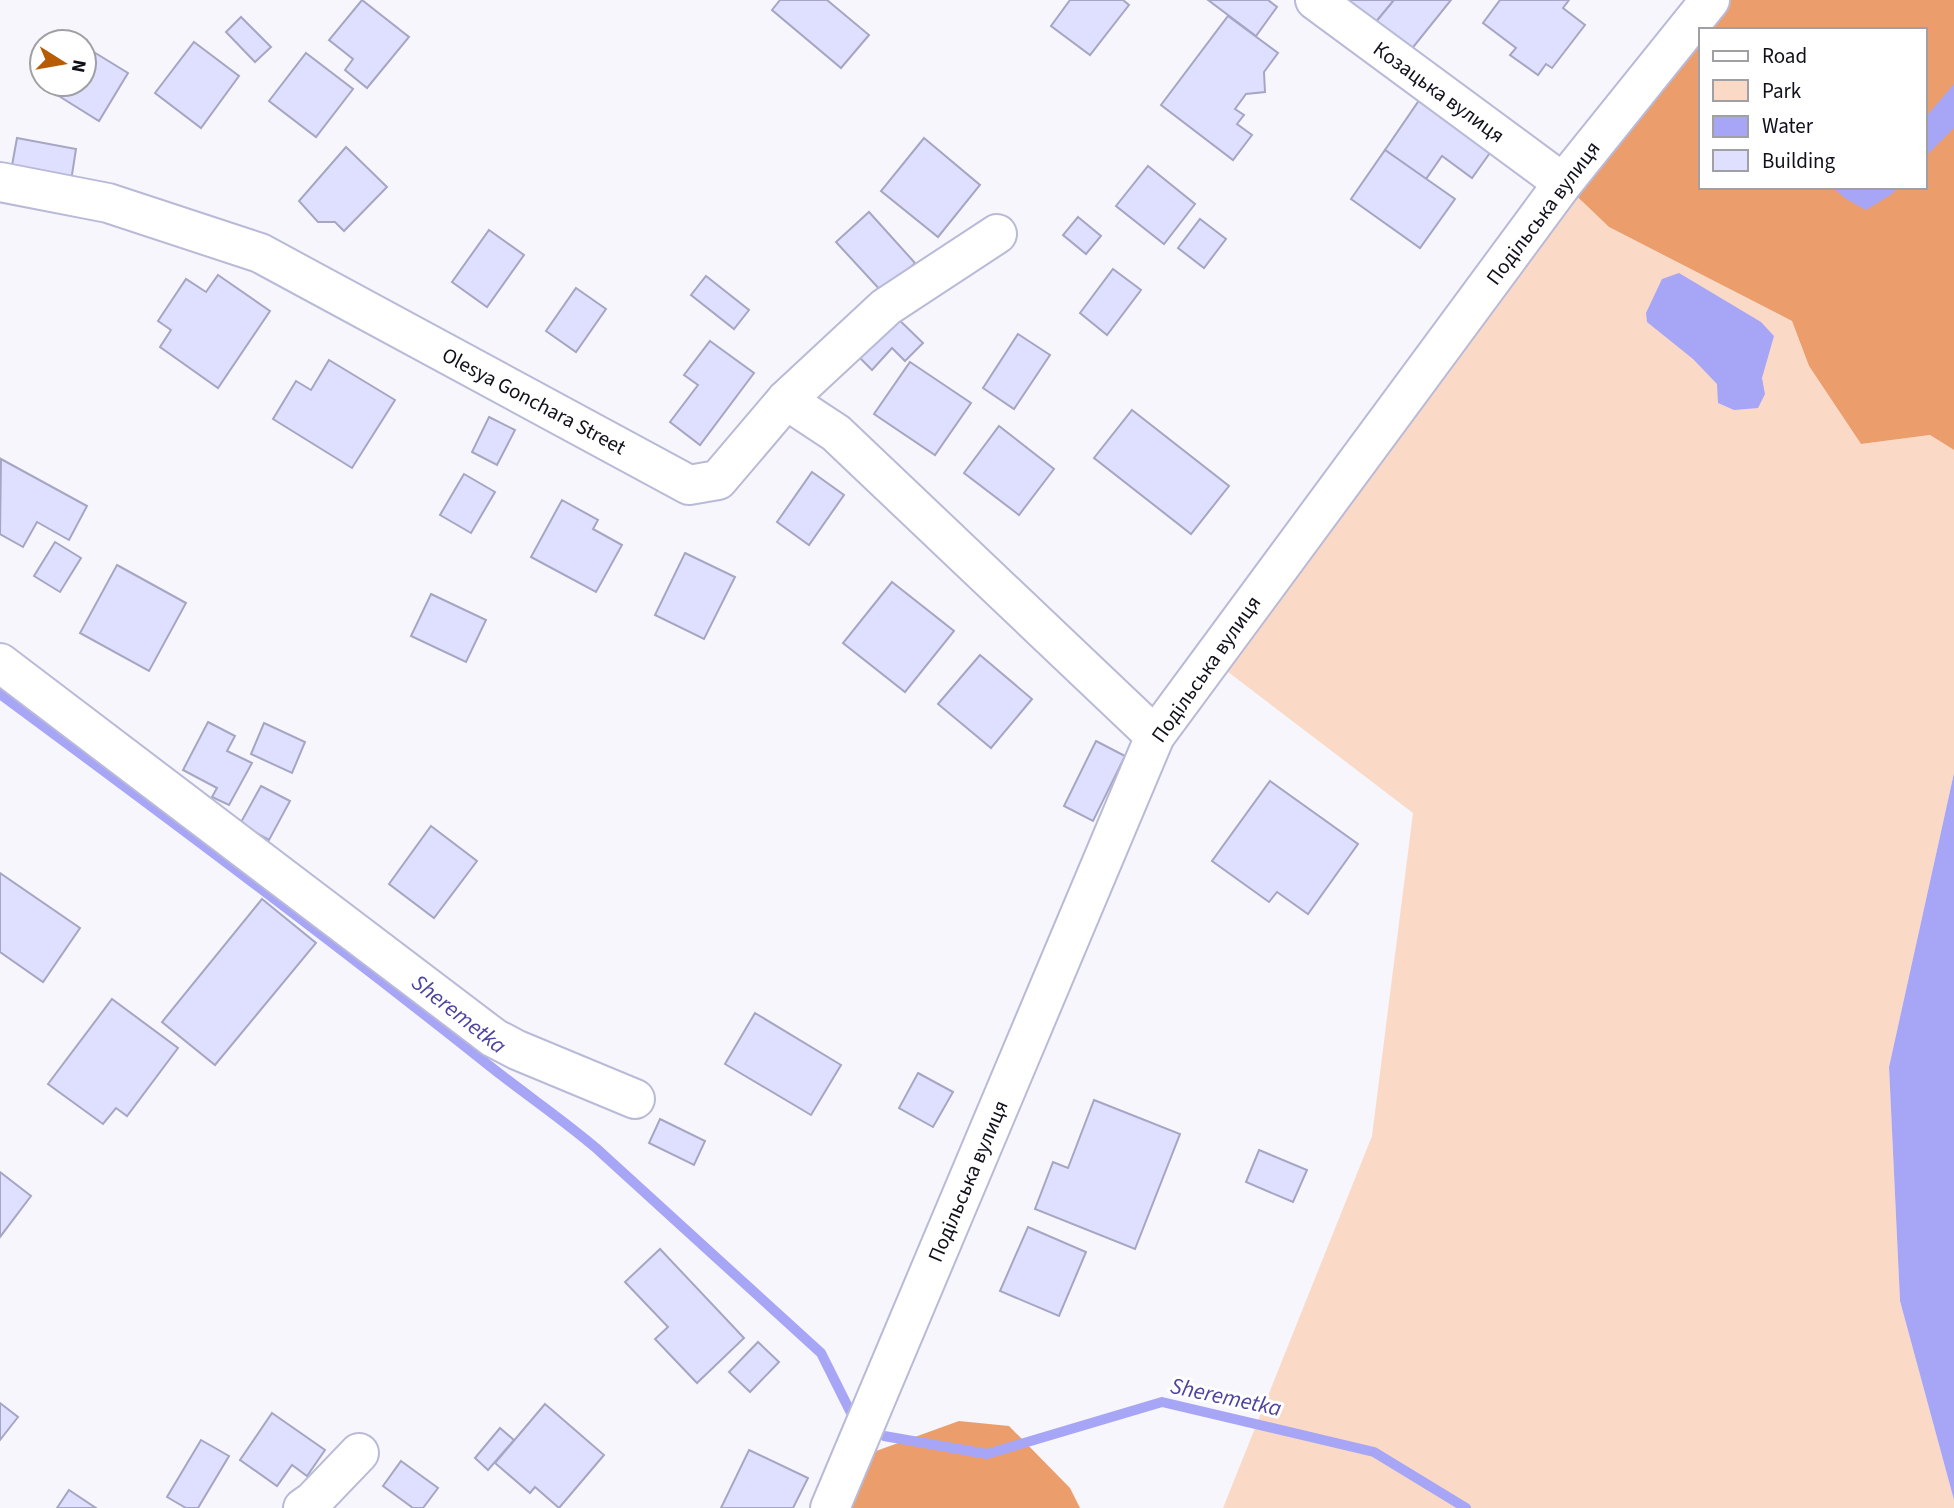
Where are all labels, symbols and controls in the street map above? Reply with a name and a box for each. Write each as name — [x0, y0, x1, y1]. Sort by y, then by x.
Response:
north arrow — [28, 28, 98, 98]
legend — [1699, 28, 1926, 189]
street label: Козацька вулиця — [1367, 34, 1511, 150]
text: Road — [1762, 41, 1807, 71]
text: N — [64, 57, 93, 75]
text: Park — [1762, 76, 1802, 106]
text: Water — [1762, 111, 1814, 141]
street label: Подільська вулиця — [1479, 135, 1607, 291]
text: Building — [1762, 146, 1836, 176]
street label: Olesya Gonchara Street — [437, 340, 631, 462]
street label: Подільська вулиця — [1144, 589, 1268, 749]
water label: Sheremetka — [404, 966, 514, 1062]
street label: Подільська вулиця — [920, 1095, 1016, 1267]
water label: Sheremetka — [1167, 1369, 1285, 1425]

